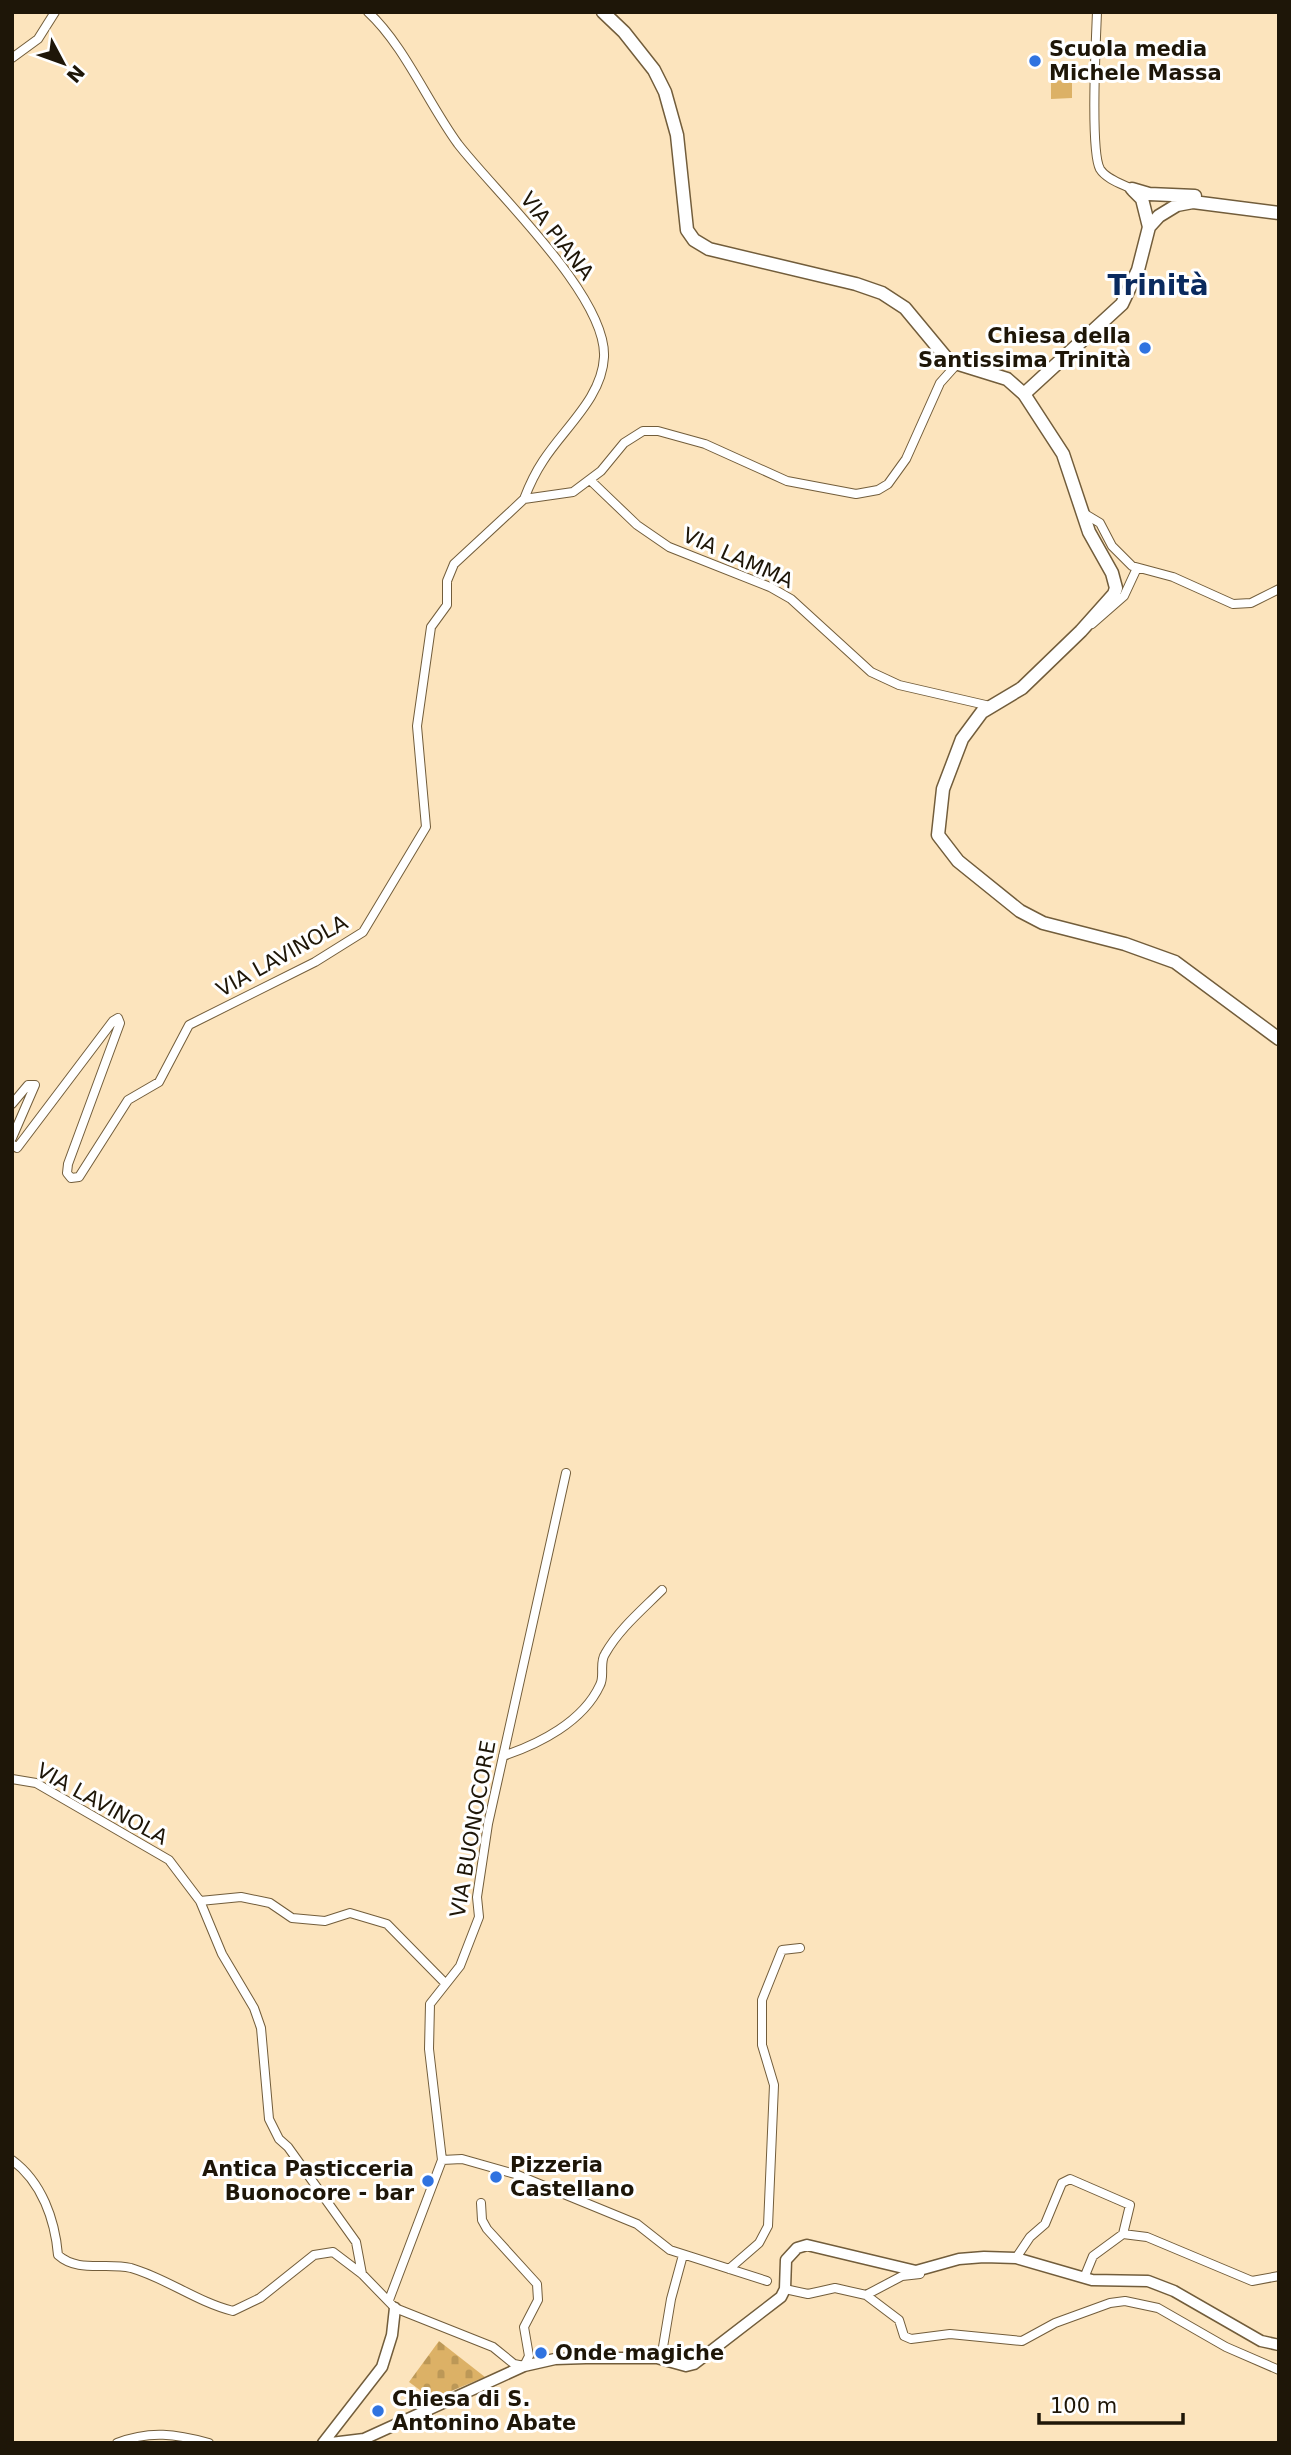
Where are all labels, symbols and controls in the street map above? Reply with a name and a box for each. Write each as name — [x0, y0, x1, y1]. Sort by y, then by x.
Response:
north arrow — [28, 28, 98, 98]
place label: Scuola media Michele Massa — [1049, 37, 1222, 85]
marker: Scuola media Michele Massa — [1027, 53, 1043, 69]
text: N — [62, 61, 89, 87]
street label: VIA PIANA — [515, 187, 599, 285]
district label: Trinità — [1107, 269, 1209, 302]
place label: Chiesa della Santissima Trinità — [918, 324, 1131, 372]
marker: Chiesa della Santissima Trinità — [1137, 340, 1153, 356]
street label: VIA LAMMA — [679, 523, 798, 593]
street label: VIA LAVINOLA — [212, 910, 352, 1002]
street label: VIA BUONOCORE — [446, 1739, 500, 1919]
street label: VIA LAVINOLA — [32, 1758, 172, 1850]
place label: Pizzeria Castellano — [510, 2153, 634, 2201]
place label: Antica Pasticceria Buonocore - bar — [202, 2157, 415, 2205]
marker: Pizzeria Castellano — [488, 2169, 504, 2185]
marker: Antica Pasticceria Buonocore - bar — [420, 2173, 436, 2189]
place label: Onde magiche — [555, 2341, 724, 2365]
marker: Onde magiche — [533, 2345, 549, 2361]
scale bar — [1039, 2382, 1182, 2426]
place label: Chiesa di S. Antonino Abate — [392, 2387, 576, 2435]
text: 100 m — [1050, 2394, 1117, 2418]
marker: Chiesa di S. Antonino Abate — [370, 2403, 386, 2419]

